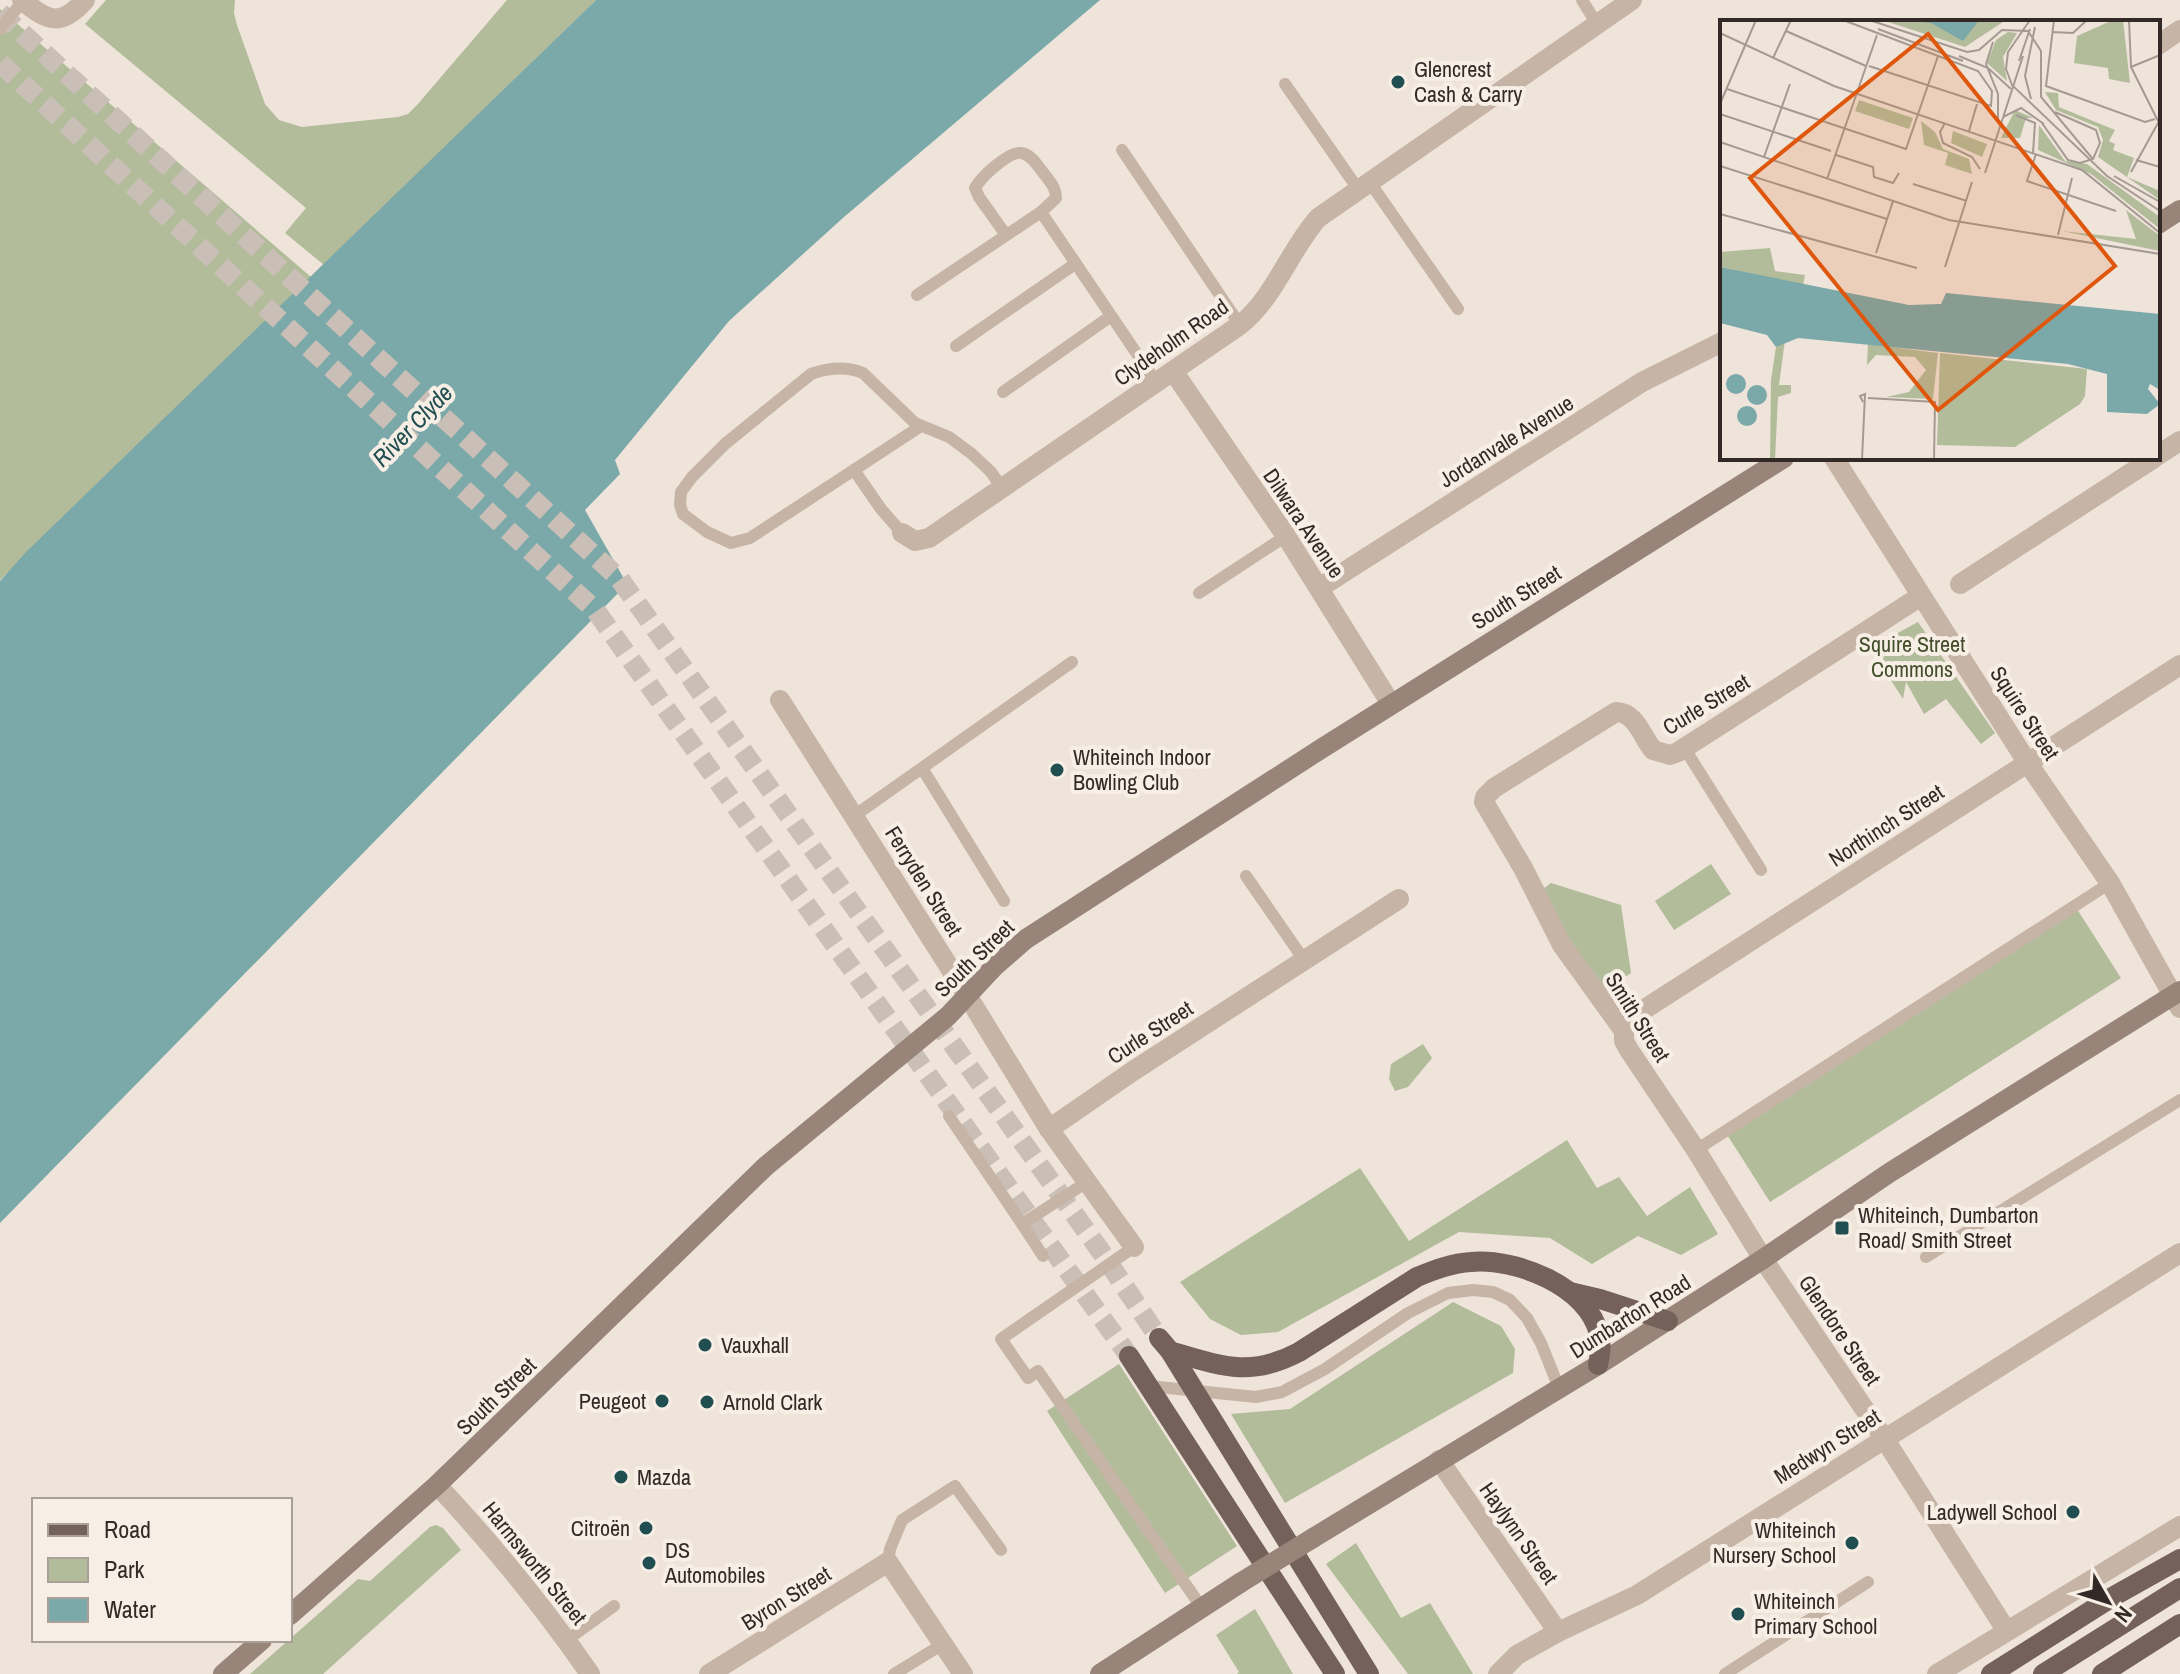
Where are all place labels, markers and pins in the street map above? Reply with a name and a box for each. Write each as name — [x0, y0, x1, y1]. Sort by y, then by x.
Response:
place label: Glencrest Cash & Carry — [1414, 54, 1522, 109]
marker: Glencrest Cash & Carry — [1389, 73, 1407, 91]
place label: Whiteinch Indoor Bowling Club — [1073, 742, 1210, 797]
marker: Whiteinch Indoor Bowling Club — [1048, 761, 1066, 779]
place label: Whiteinch, Dumbarton Road/ Smith Street — [1858, 1200, 2039, 1255]
marker: Whiteinch, Dumbarton Road/ Smith Street — [1833, 1219, 1851, 1237]
place label: Vauxhall — [721, 1330, 789, 1360]
marker: Vauxhall — [696, 1336, 714, 1354]
place label: Peugeot — [579, 1386, 646, 1416]
place label: Arnold Clark — [722, 1387, 823, 1417]
marker: Peugeot — [653, 1392, 671, 1410]
marker: Arnold Clark — [698, 1393, 716, 1411]
place label: Mazda — [637, 1462, 691, 1492]
marker: Mazda — [612, 1468, 630, 1486]
place label: Ladywell School — [1927, 1497, 2057, 1527]
marker: Ladywell School — [2064, 1503, 2082, 1521]
place label: Citroën — [571, 1513, 630, 1543]
place label: Whiteinch Nursery School — [1713, 1515, 1836, 1570]
marker: Citroën — [637, 1519, 655, 1537]
marker: Whiteinch Nursery School — [1843, 1534, 1861, 1552]
place label: DS Automobiles — [664, 1535, 765, 1590]
marker: DS Automobiles — [640, 1554, 658, 1572]
place label: Whiteinch Primary School — [1754, 1586, 1877, 1641]
marker: Whiteinch Primary School — [1729, 1605, 1747, 1623]

